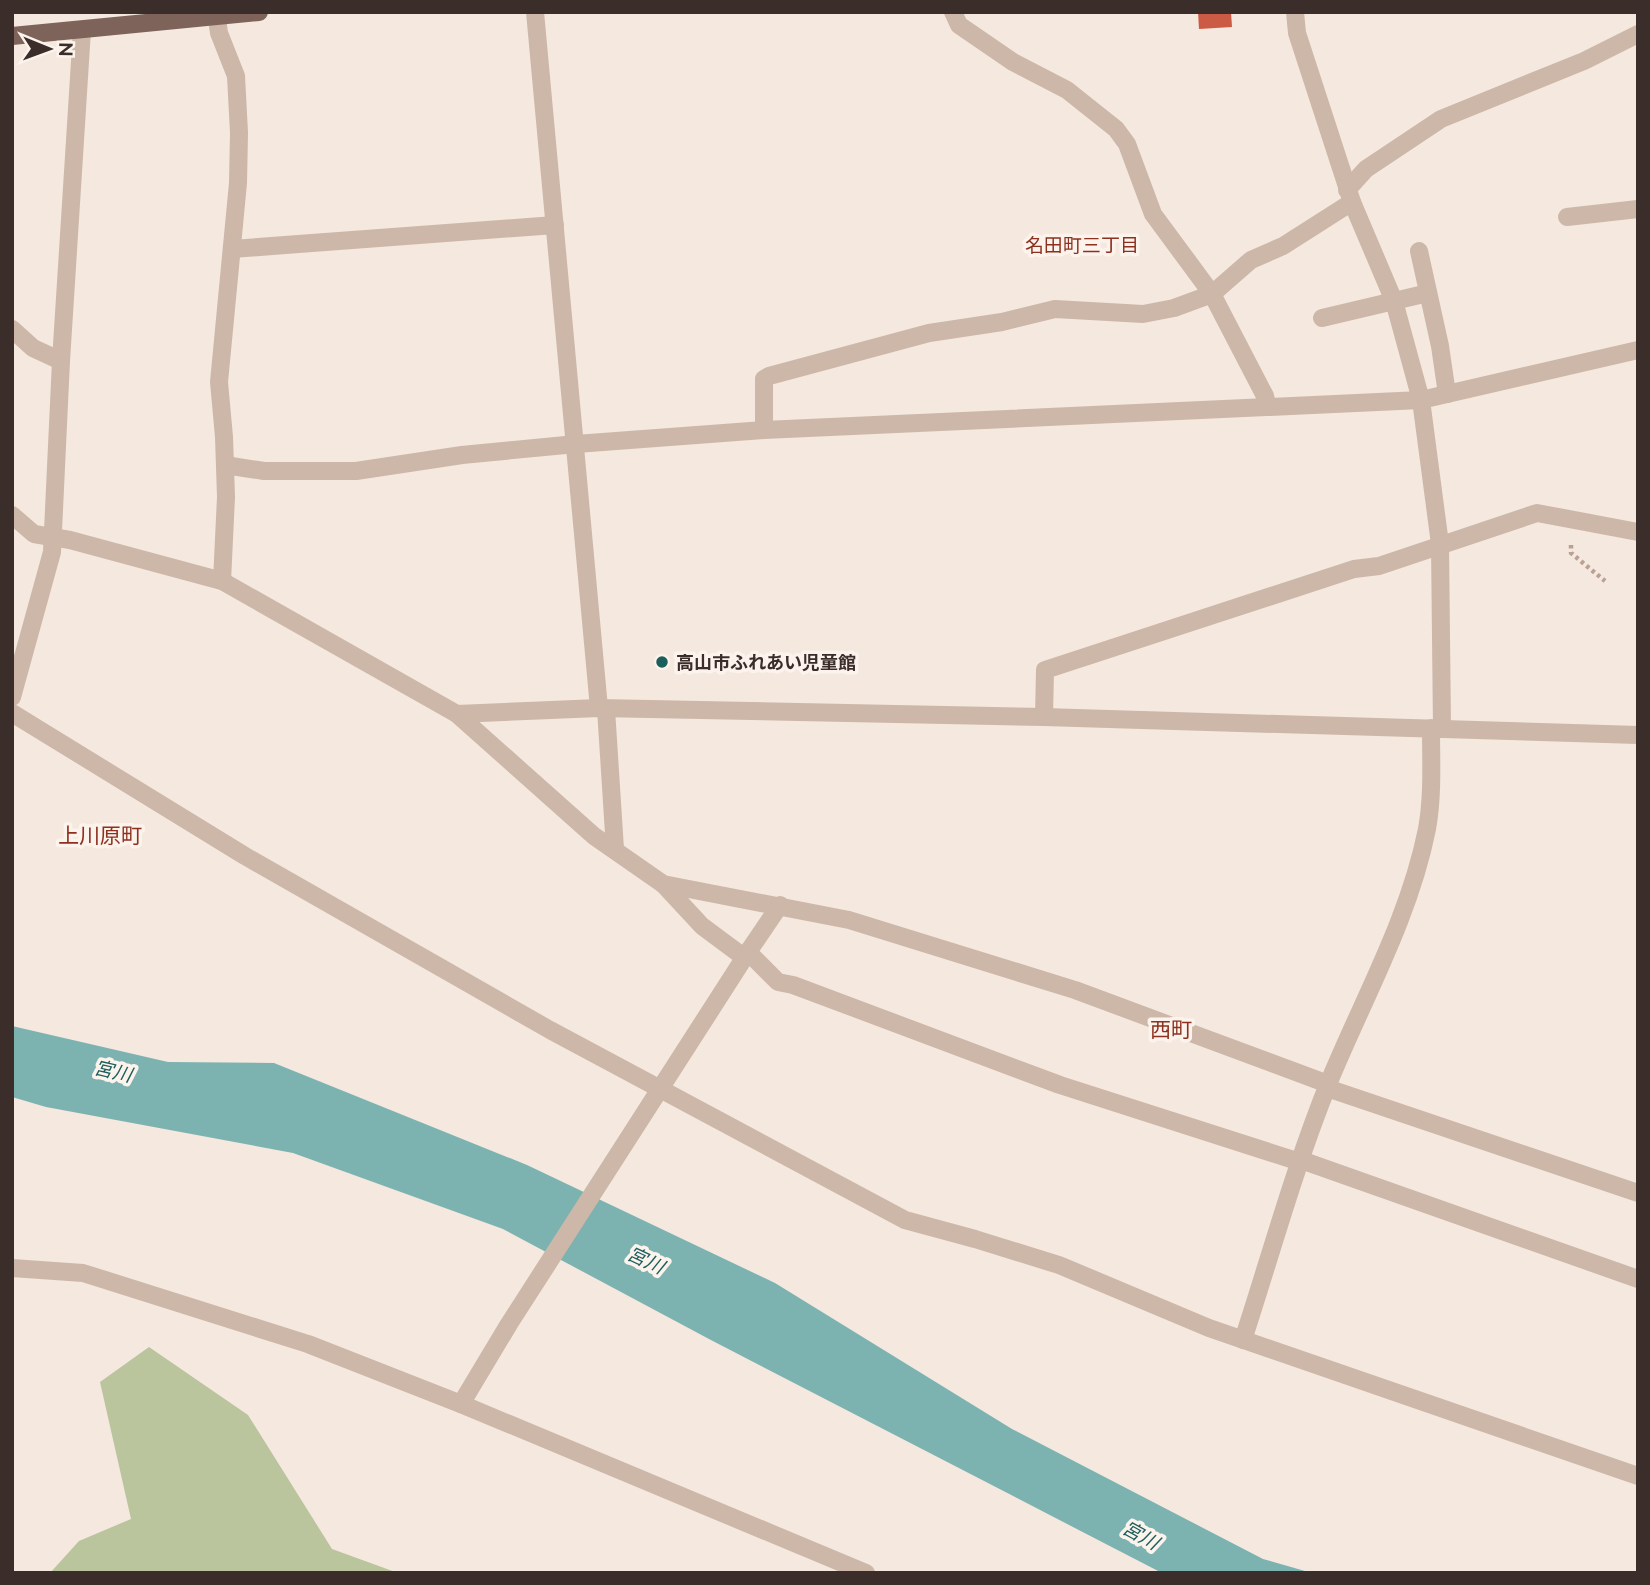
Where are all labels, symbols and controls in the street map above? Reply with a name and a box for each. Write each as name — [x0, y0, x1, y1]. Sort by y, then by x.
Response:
north arrow — [14, 14, 84, 84]
text: N — [55, 42, 77, 57]
district label: 名田町三丁目 — [1025, 234, 1139, 256]
place label: 高山市ふれあい児童館 — [676, 652, 856, 673]
marker: 高山市ふれあい児童館 — [654, 654, 670, 670]
district label: 上川原町 — [58, 823, 142, 848]
district label: 西町 — [1150, 1017, 1192, 1042]
water label: 宮川 — [92, 1056, 136, 1086]
water label: 宮川 — [624, 1242, 670, 1279]
water label: 宮川 — [1119, 1516, 1165, 1555]

